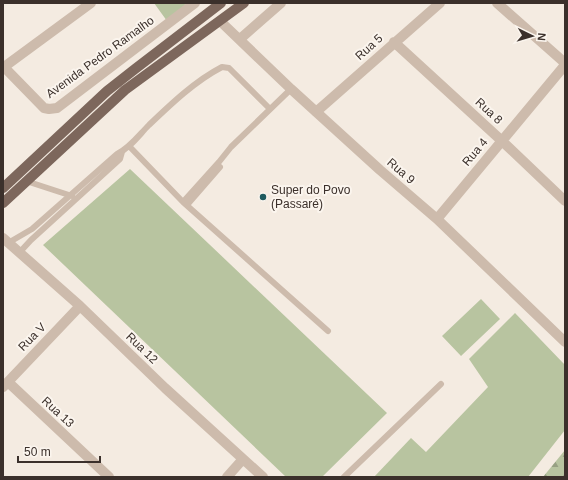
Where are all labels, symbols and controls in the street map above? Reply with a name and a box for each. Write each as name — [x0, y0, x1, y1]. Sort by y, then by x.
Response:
street label: Avenida Pedro Ramalho — [43, 13, 157, 101]
north arrow — [512, 16, 552, 56]
street label: Rua 5 — [352, 31, 386, 63]
text: N — [536, 32, 548, 41]
street label: Rua 8 — [473, 95, 506, 127]
street label: Rua 4 — [459, 135, 491, 169]
street label: Rua 9 — [384, 155, 418, 187]
place label: Super do Povo (Passaré) — [271, 183, 351, 211]
marker: Super do Povo (Passaré) — [258, 192, 268, 202]
street label: Rua V — [15, 320, 49, 354]
street label: Rua 12 — [123, 330, 161, 367]
street label: Rua 13 — [39, 394, 77, 431]
scale bar — [18, 438, 100, 464]
text: 50 m — [24, 445, 51, 459]

